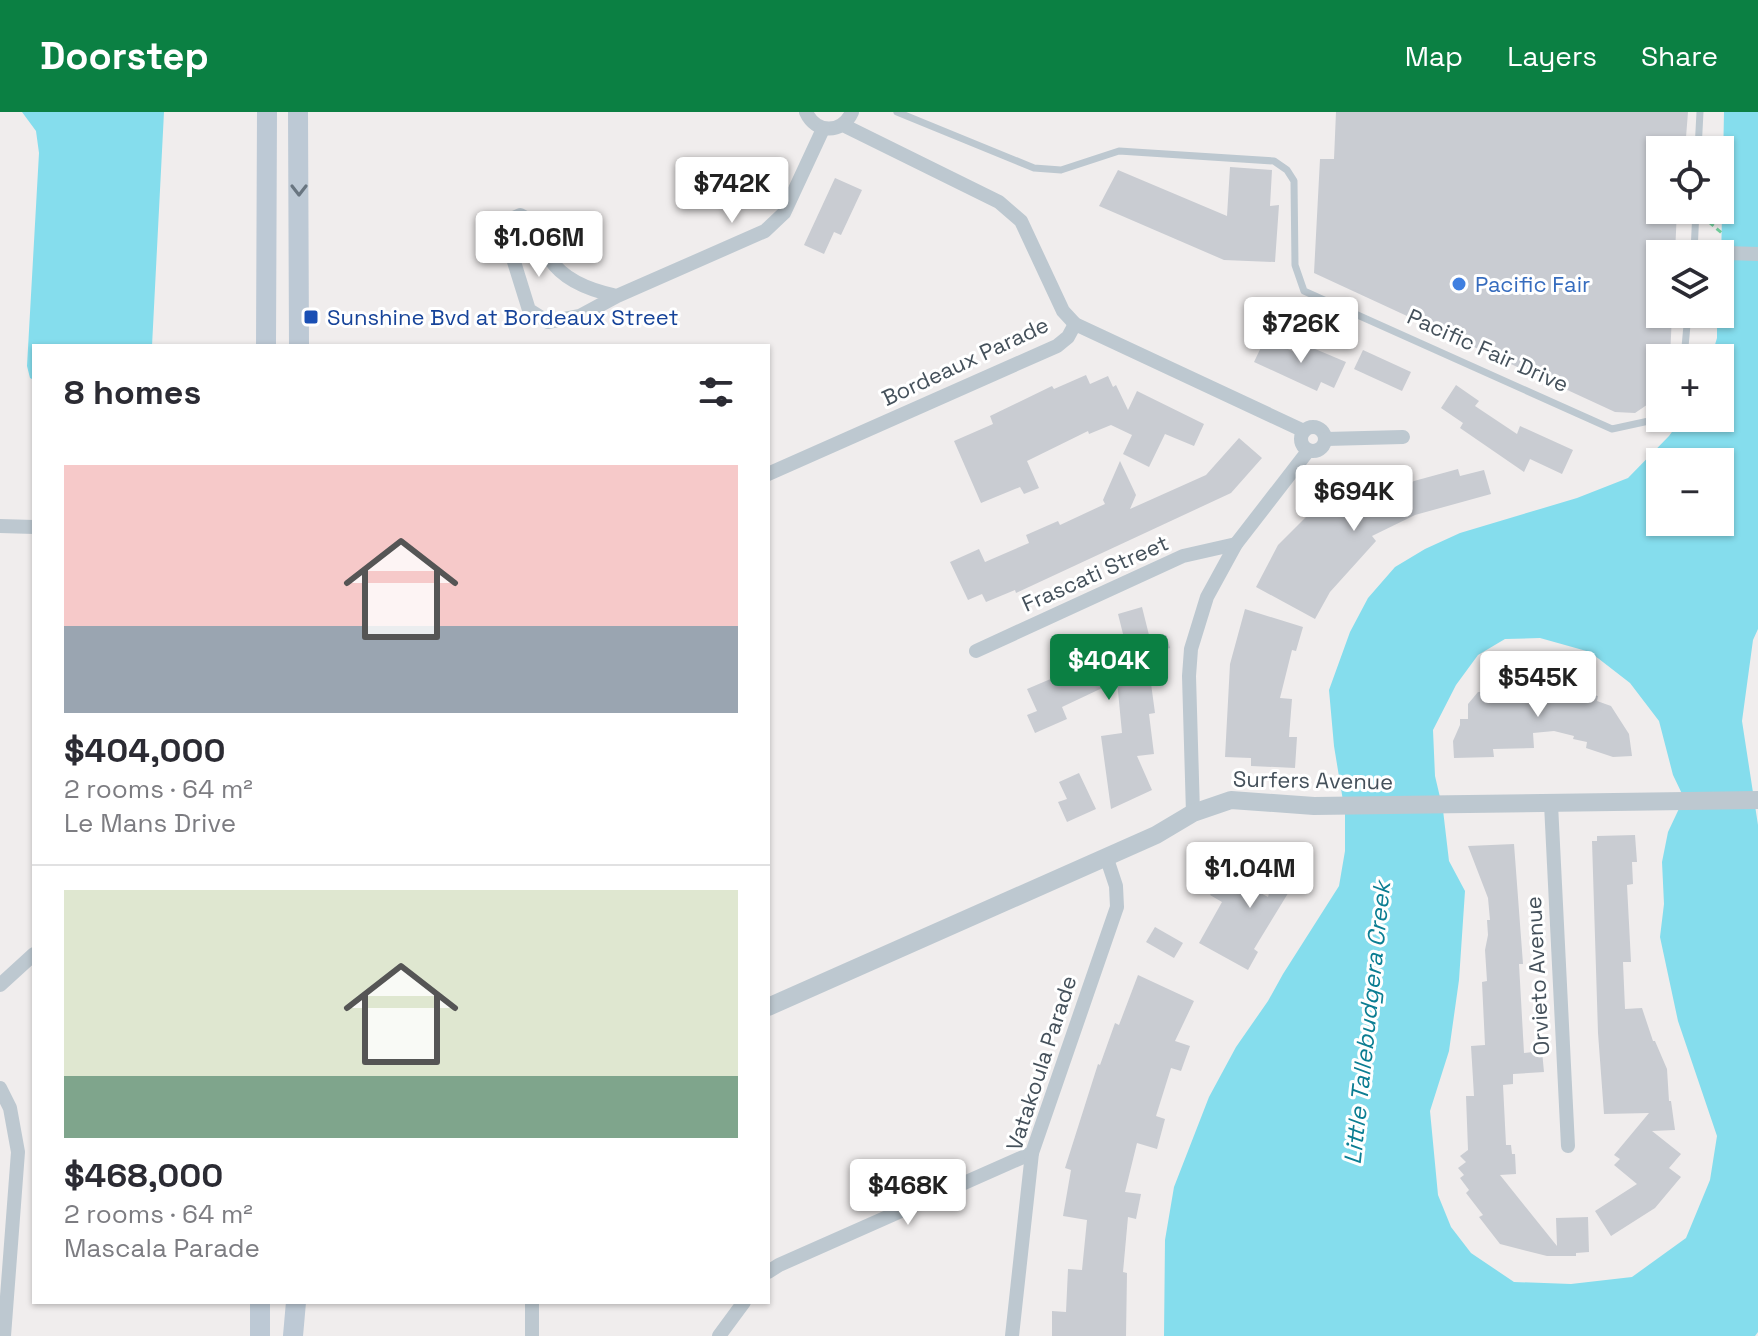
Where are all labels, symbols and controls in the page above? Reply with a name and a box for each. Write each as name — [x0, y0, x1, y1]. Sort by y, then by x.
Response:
text: Doorstep — [40, 32, 209, 80]
text: Map — [1405, 38, 1463, 74]
text: Layers — [1507, 38, 1597, 74]
text: Share — [1641, 38, 1718, 74]
map controls — [1646, 136, 1734, 536]
button: locate — [1646, 136, 1734, 224]
pin: $742K — [676, 157, 788, 225]
text: $742K — [693, 166, 771, 200]
one-way arrow — [290, 184, 307, 197]
pin: $1.06M — [474, 211, 604, 279]
text: $1.06M — [494, 220, 584, 254]
button: layers — [1646, 240, 1734, 328]
place label: Pacific Fair — [1475, 270, 1590, 298]
marker: Pacific Fair — [1450, 275, 1468, 293]
pin: $726K — [1245, 297, 1357, 365]
street label: Pacific Fair Drive — [1403, 302, 1573, 398]
place label: Sunshine Bvd at Bordeaux Street — [327, 303, 679, 331]
text: $726K — [1262, 306, 1340, 340]
marker: Sunshine Bvd at Bordeaux Street — [302, 308, 320, 326]
street label: Bordeaux Parade — [877, 310, 1053, 412]
button: + — [1646, 344, 1734, 432]
icon: filters — [694, 370, 738, 414]
text: 8 homes — [64, 371, 201, 414]
button: − — [1646, 448, 1734, 536]
pin: $694K — [1298, 465, 1410, 533]
text: $694K — [1314, 474, 1394, 508]
icon: home — [329, 517, 473, 661]
street label: Frascati Street — [1017, 528, 1173, 618]
pin: $404K — [1053, 634, 1165, 702]
text: $404K — [1068, 643, 1150, 677]
pin: $545K — [1482, 651, 1594, 719]
text: $545K — [1498, 660, 1578, 694]
text: $404,000 — [64, 729, 226, 772]
street label: Surfers Avenue — [1233, 765, 1393, 795]
text: 2 rooms · 64 m² — [64, 772, 253, 806]
text: Le Mans Drive — [64, 806, 236, 840]
pin: $1.04M — [1185, 842, 1315, 910]
text: $1.04M — [1204, 851, 1296, 885]
water label: Little Tallebudgera Creek — [1337, 877, 1398, 1166]
street label: Orvieto Avenue — [1519, 896, 1555, 1056]
icon: home — [329, 942, 473, 1086]
street label: Vatakoula Parade — [999, 972, 1083, 1154]
text: $468,000 — [64, 1154, 223, 1197]
pin: $468K — [852, 1159, 964, 1227]
text: $468K — [868, 1168, 948, 1202]
text: 2 rooms · 64 m² — [64, 1197, 253, 1231]
text: Mascala Parade — [64, 1231, 260, 1265]

